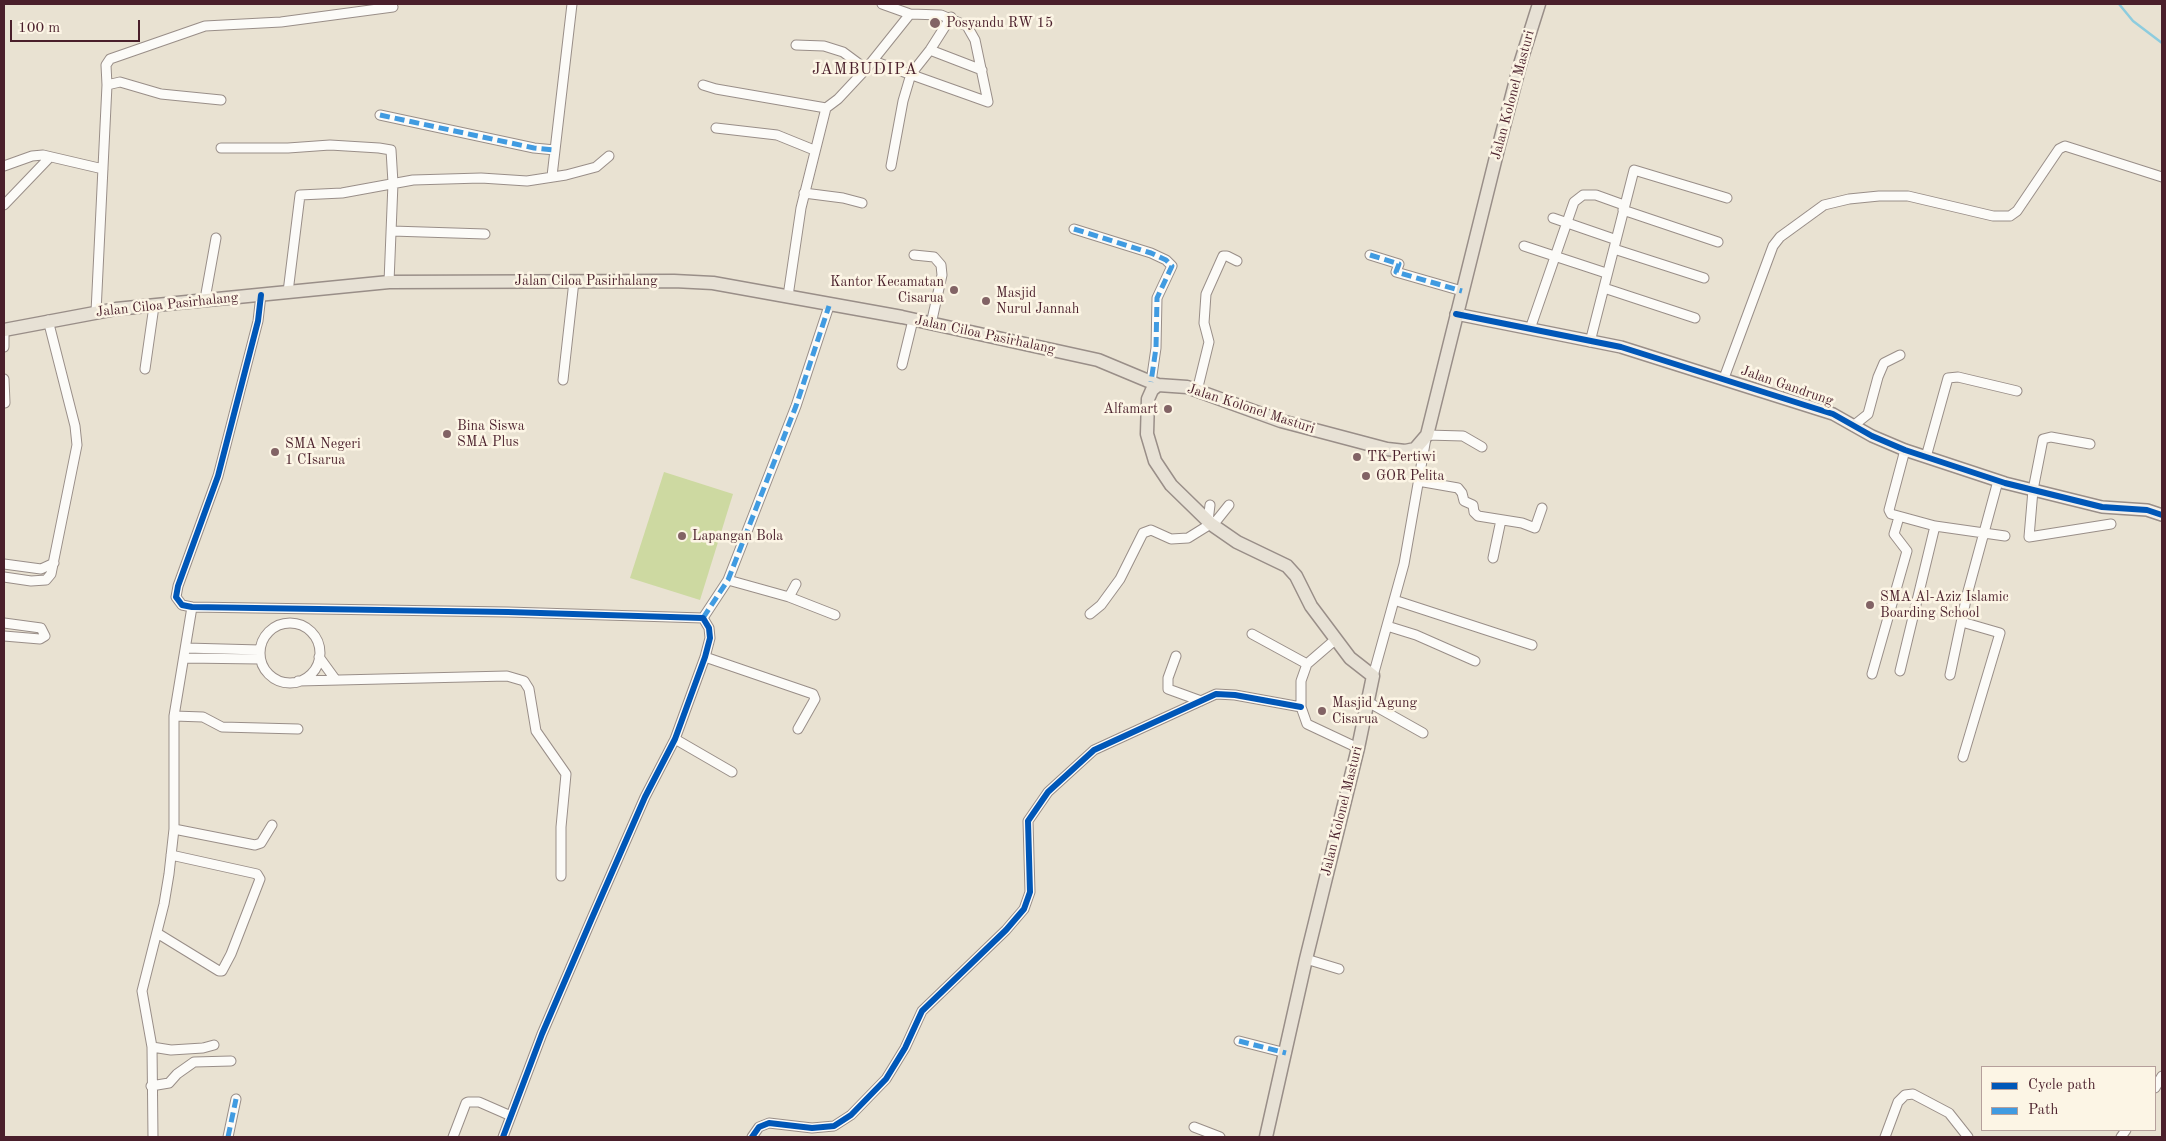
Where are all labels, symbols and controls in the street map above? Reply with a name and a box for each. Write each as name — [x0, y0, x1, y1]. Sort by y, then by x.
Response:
scale bar — [12, 10, 142, 42]
place label: Posyandu RW 15 — [946, 15, 1053, 31]
marker: Posyandu RW 15 — [928, 16, 942, 30]
text: 100 m — [18, 21, 60, 36]
street label: Jalan Kolonel Masturi — [1488, 28, 1538, 162]
district label: JAMBUDIPA — [811, 60, 919, 80]
street label: Jalan Ciloa Pasirhalang — [514, 273, 658, 289]
place label: Kantor Kecamatan Cisarua — [830, 274, 944, 306]
marker: Kantor Kecamatan Cisarua — [948, 284, 960, 296]
place label: Masjid Nurul Jannah — [996, 285, 1079, 318]
street label: Jalan Ciloa Pasirhalang — [95, 289, 239, 321]
marker: Masjid Nurul Jannah — [980, 295, 992, 307]
street label: Jalan Ciloa Pasirhalang — [913, 312, 1057, 358]
street label: Jalan Gandrung — [1738, 362, 1836, 410]
street label: Jalan Kolonel Masturi — [1185, 380, 1317, 438]
place label: Alfamart — [1103, 401, 1158, 417]
marker: Alfamart — [1162, 403, 1174, 415]
place label: Bina Siswa SMA Plus — [457, 418, 525, 451]
marker: Bina Siswa SMA Plus — [441, 428, 453, 440]
place label: SMA Negeri 1 CIsarua — [285, 436, 361, 468]
marker: SMA Negeri 1 CIsarua — [269, 446, 281, 458]
place label: TK Pertiwi — [1367, 449, 1436, 465]
marker: TK Pertiwi — [1351, 451, 1363, 463]
place label: GOR Pelita — [1376, 468, 1444, 484]
marker: GOR Pelita — [1360, 470, 1372, 482]
place label: Lapangan Bola — [692, 528, 783, 544]
marker: Lapangan Bola — [676, 530, 688, 542]
place label: SMA Al-Aziz Islamic Boarding School — [1880, 589, 2009, 622]
marker: SMA Al-Aziz Islamic Boarding School — [1864, 599, 1876, 611]
place label: Masjid Agung Cisarua — [1332, 695, 1417, 728]
marker: Masjid Agung Cisarua — [1316, 705, 1328, 717]
street label: Jalan Kolonel Masturi — [1318, 744, 1366, 878]
legend — [1981, 1066, 2156, 1131]
text: Cycle path — [2028, 1078, 2096, 1093]
text: Path — [2028, 1103, 2058, 1118]

